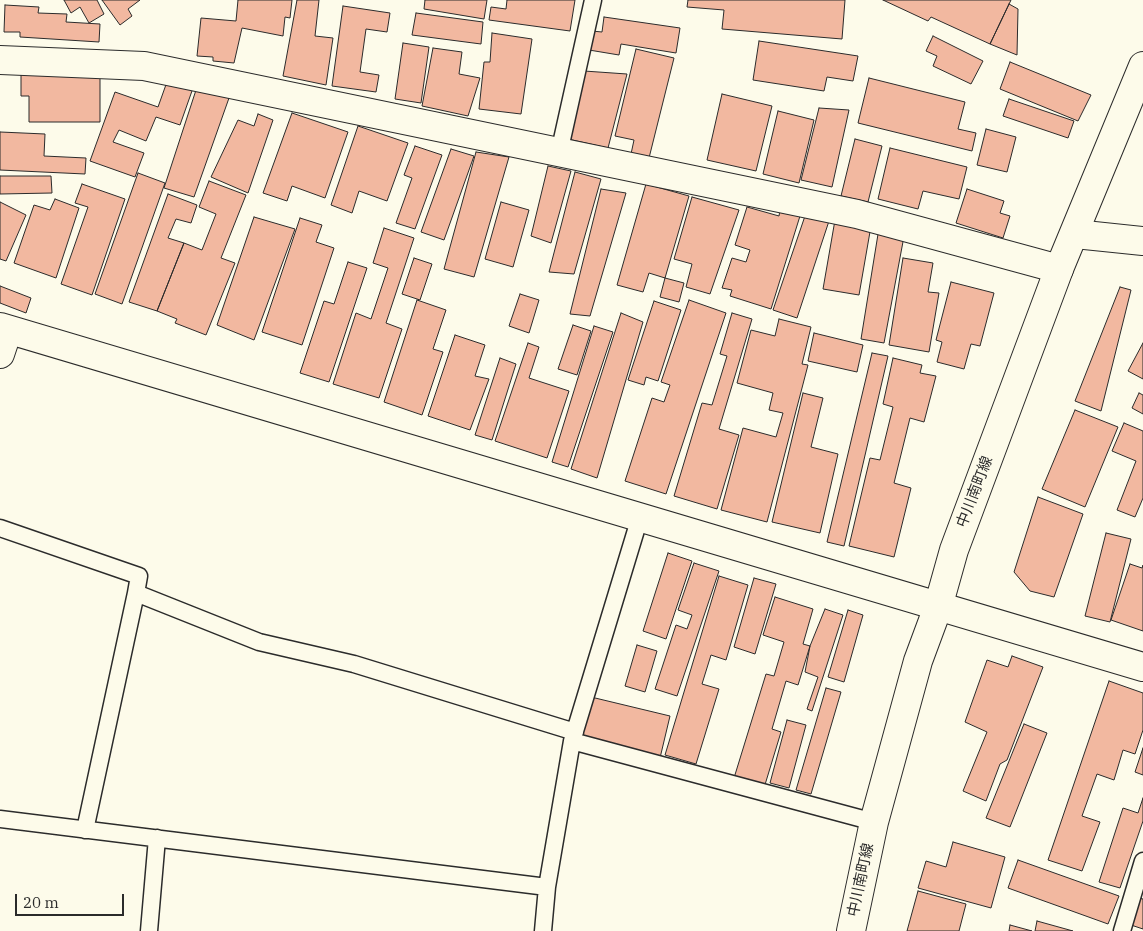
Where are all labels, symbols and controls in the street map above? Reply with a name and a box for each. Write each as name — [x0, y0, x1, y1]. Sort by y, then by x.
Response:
street label: 中川南町線 — [953, 454, 997, 530]
street label: 中川南町線 — [844, 841, 878, 919]
scale bar — [18, 884, 126, 916]
text: 20 m — [23, 893, 59, 912]

